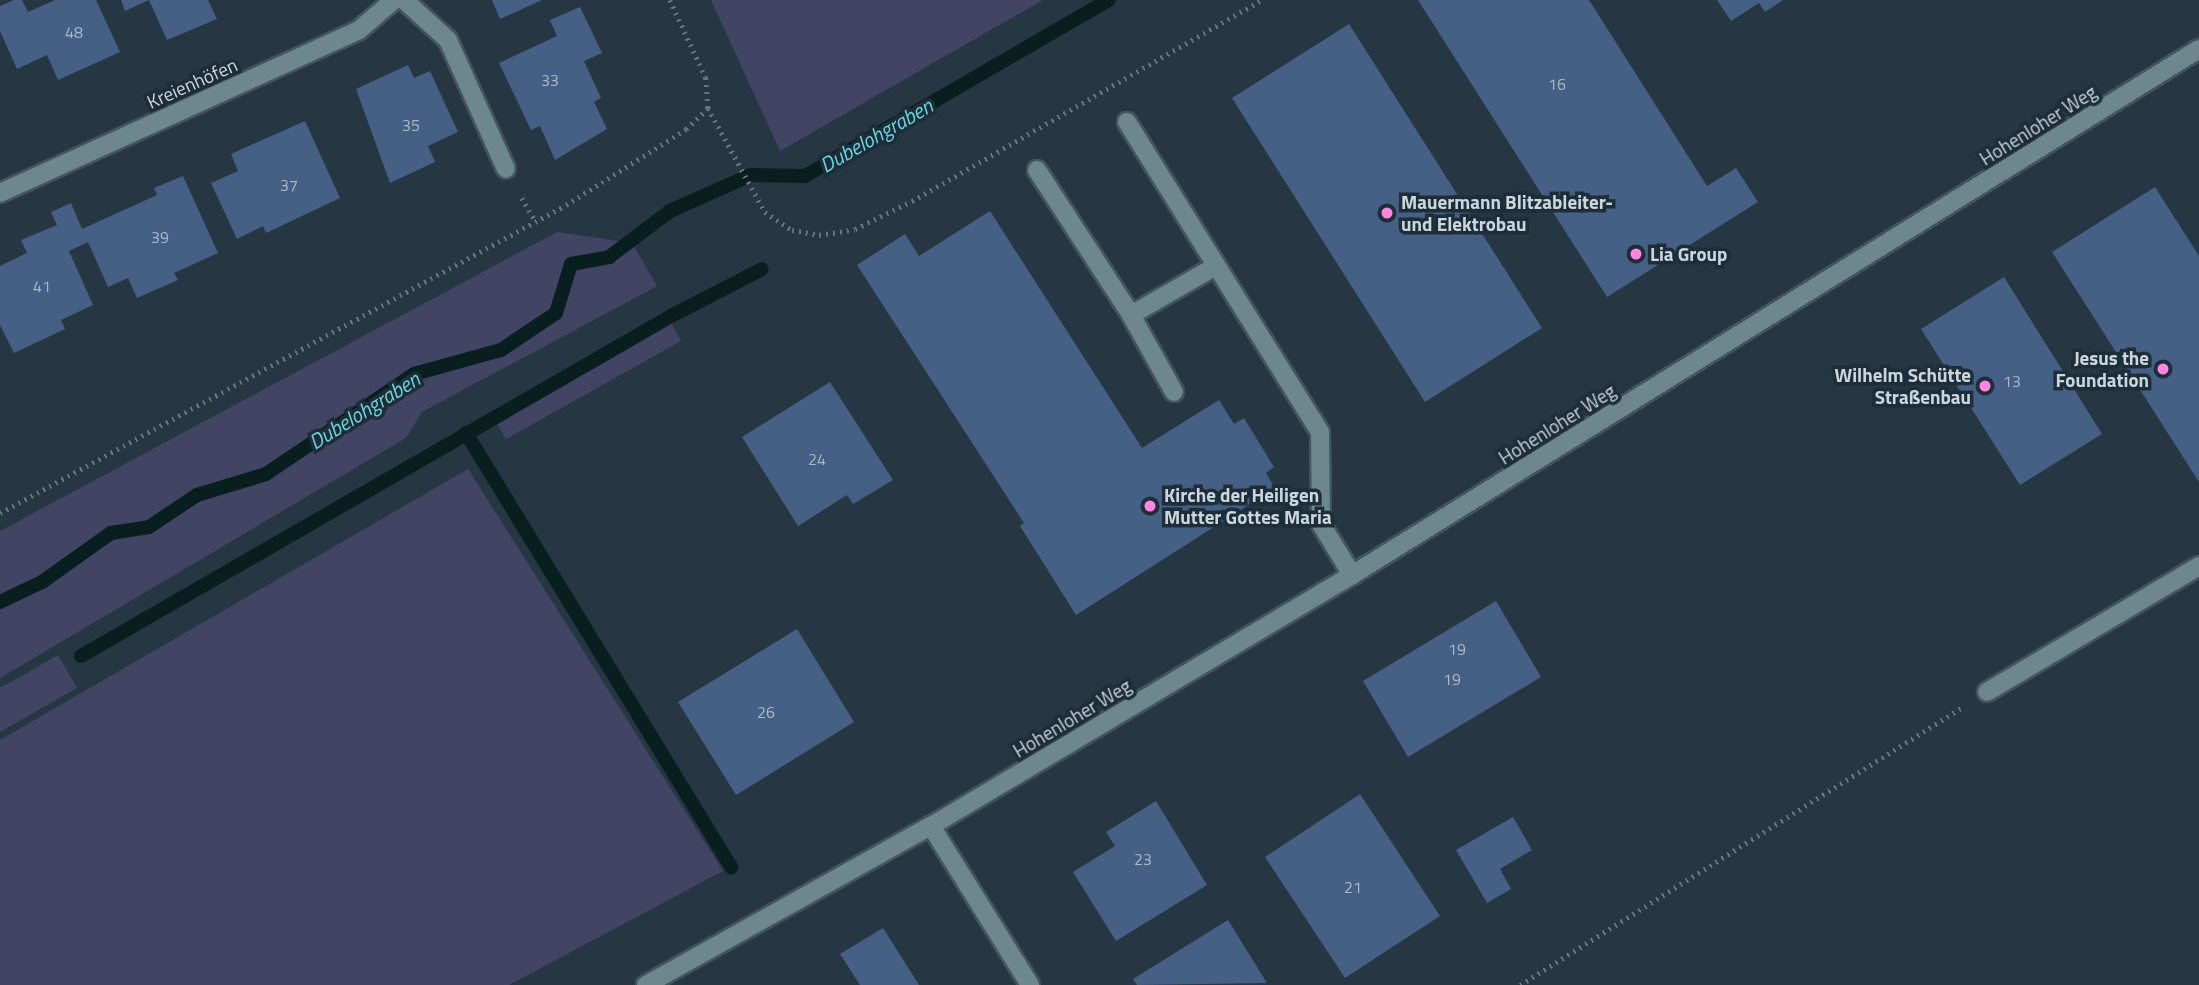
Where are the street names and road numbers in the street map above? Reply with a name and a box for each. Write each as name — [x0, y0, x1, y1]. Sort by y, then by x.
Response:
street label: Kreienhöfen — [143, 53, 241, 113]
street label: Hohenloher Weg — [1975, 80, 2101, 170]
street label: Hohenloher Weg — [1494, 379, 1620, 469]
street label: Hohenloher Weg — [1009, 674, 1135, 762]

